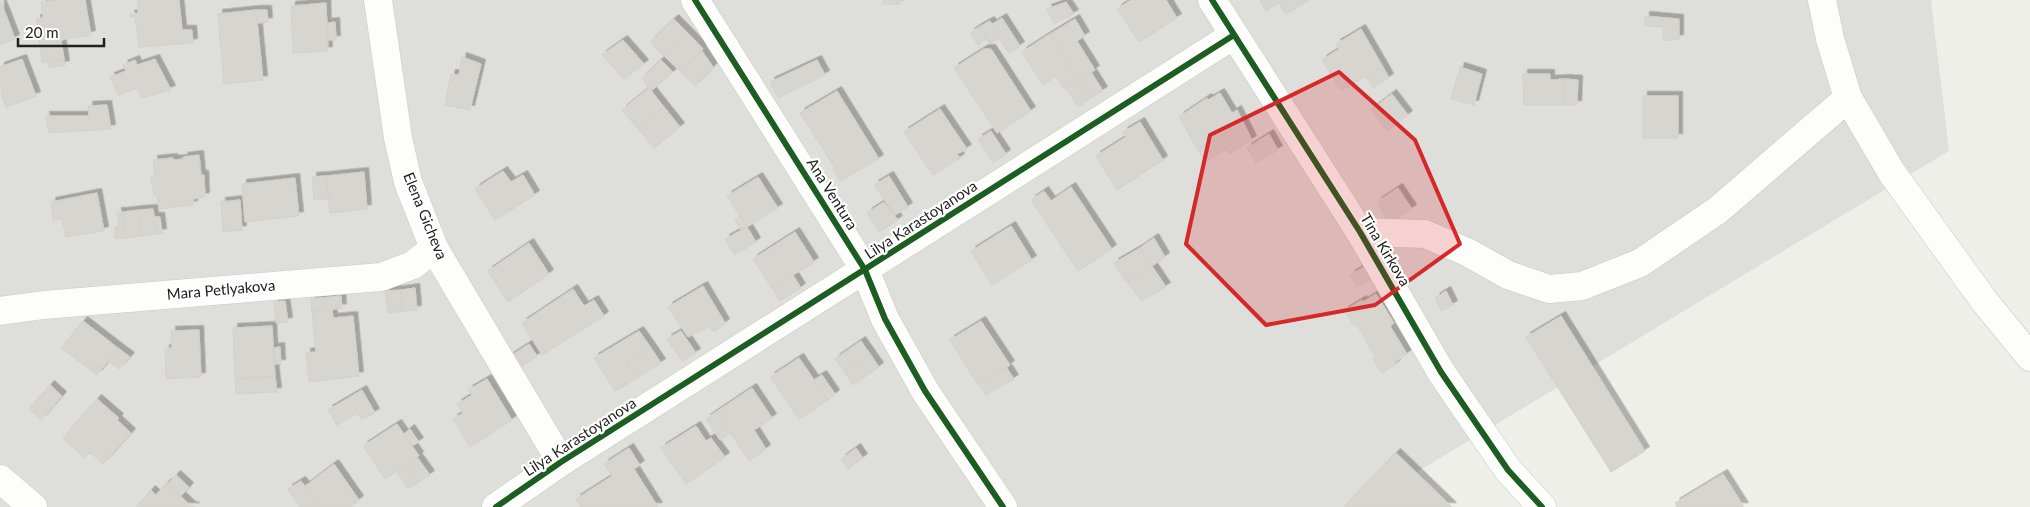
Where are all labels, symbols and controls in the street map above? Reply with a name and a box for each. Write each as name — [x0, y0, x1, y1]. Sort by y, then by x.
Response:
scale bar — [18, 15, 104, 47]
text: 20 m — [25, 23, 59, 41]
street label: Ana Ventura — [804, 154, 862, 233]
street label: Elena Gicheva — [400, 169, 452, 262]
street label: Lilya Karastoyanova — [861, 176, 980, 262]
street label: Tina Kirkova — [1357, 210, 1415, 289]
street label: Mara Petlyakova — [166, 275, 276, 303]
street label: Lilya Karastoyanova — [520, 393, 639, 479]

